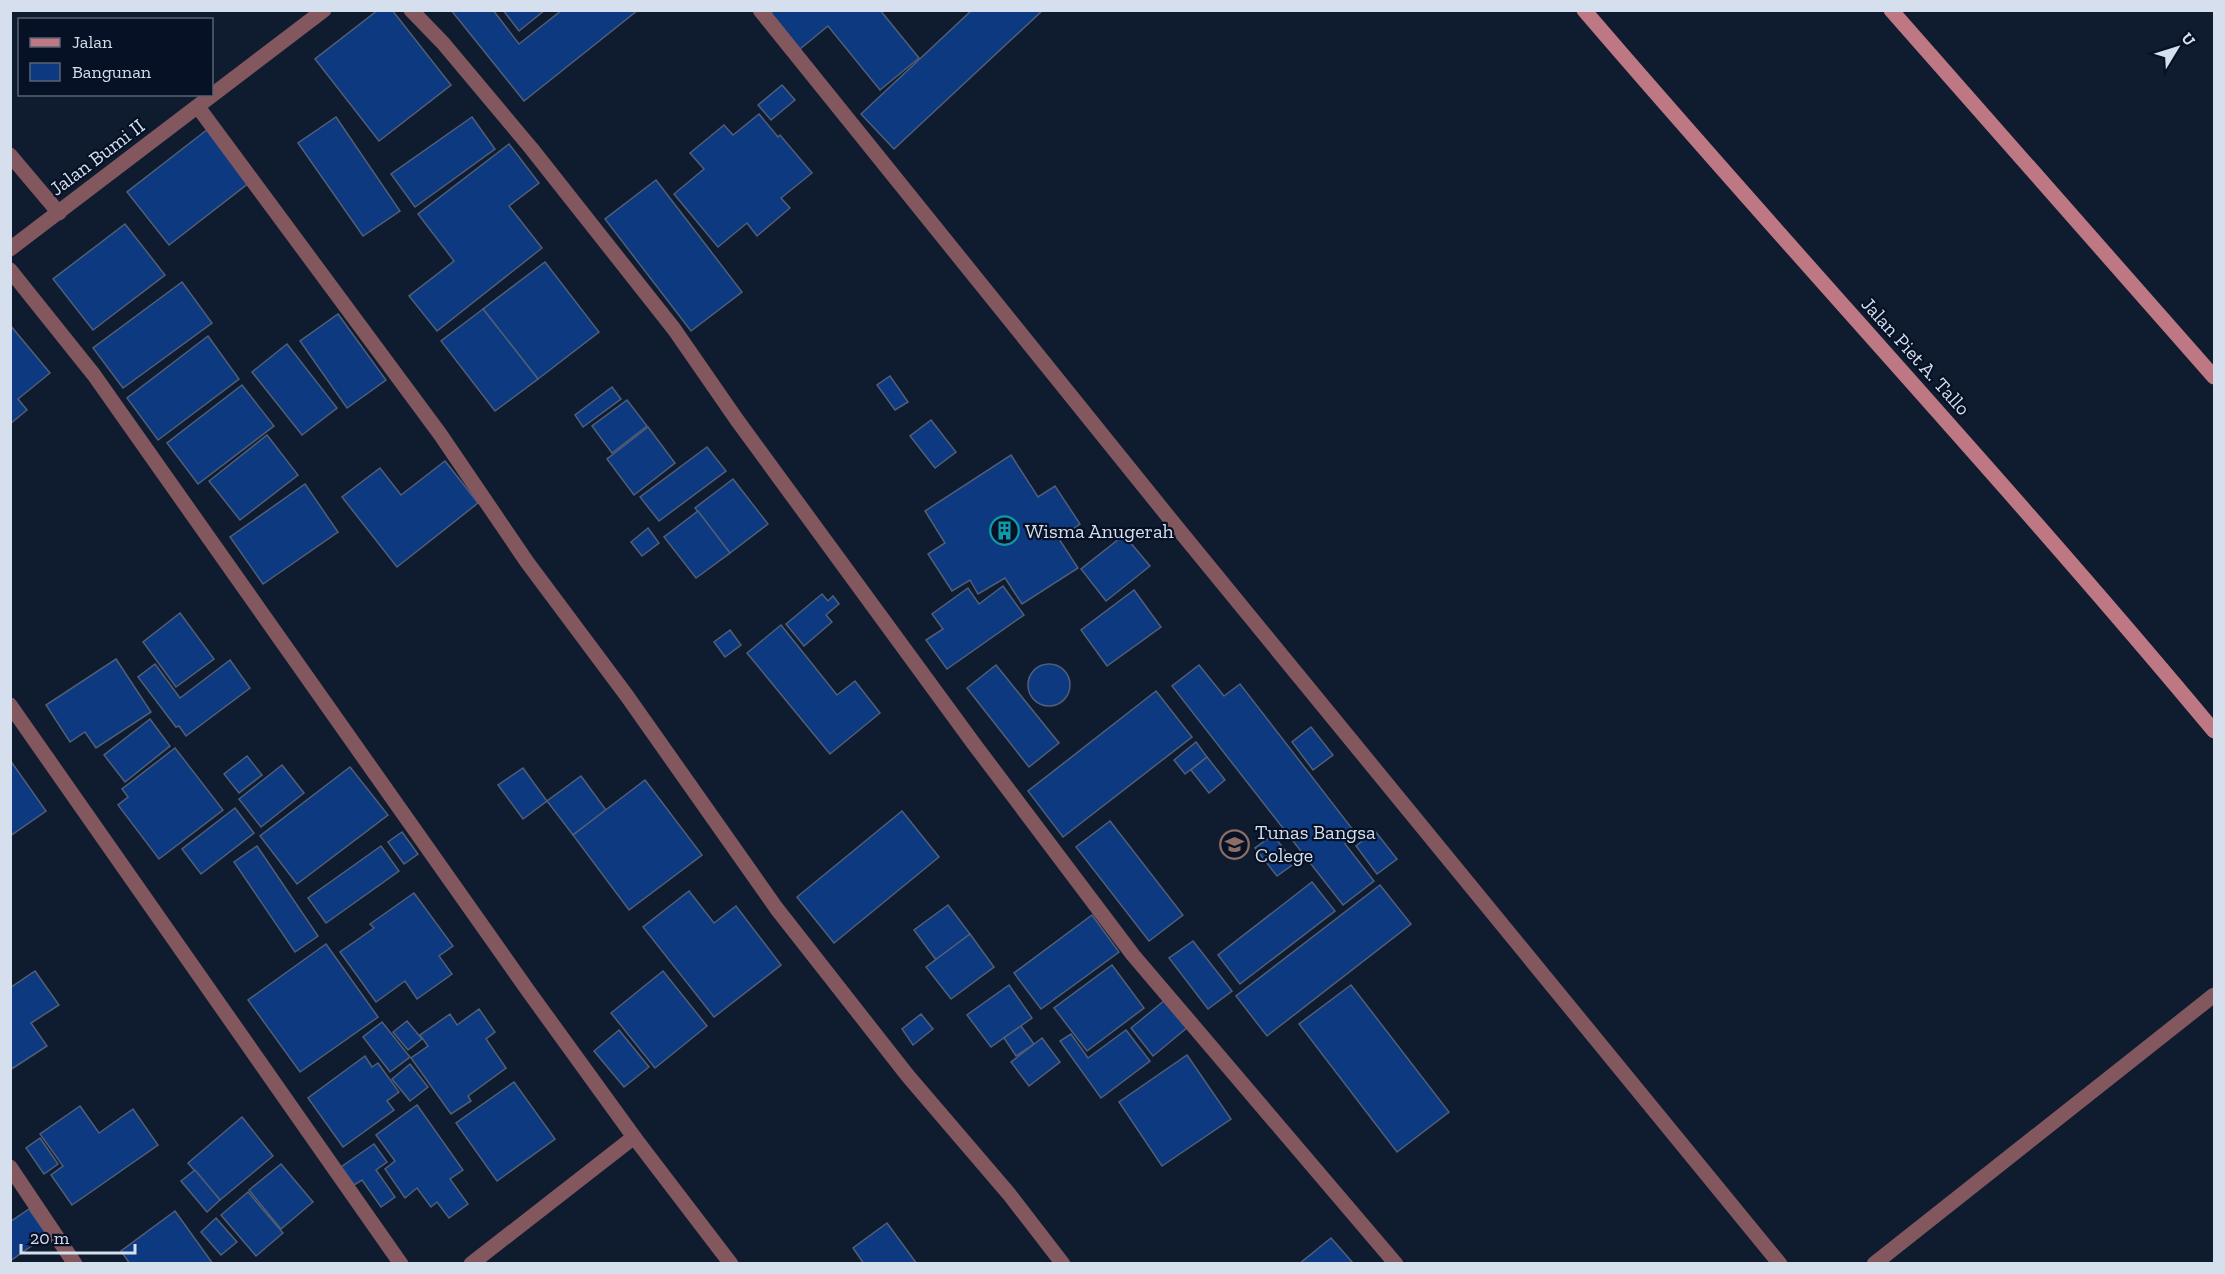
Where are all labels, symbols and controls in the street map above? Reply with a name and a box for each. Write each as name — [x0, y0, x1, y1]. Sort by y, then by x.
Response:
legend — [18, 18, 213, 96]
north arrow — [2147, 18, 2207, 78]
text: U — [2177, 29, 2200, 50]
text: Jalan — [72, 31, 113, 53]
text: Bangunan — [72, 61, 152, 83]
street label: Jalan Bumi II — [45, 113, 149, 201]
street label: Jalan Piet A. Tallo — [1857, 292, 1975, 420]
building icon: Wisma Anugerah — [988, 515, 1020, 547]
place label: Wisma Anugerah — [1025, 519, 1175, 543]
place label: Tunas Bangsa Colege — [1255, 820, 1376, 867]
school or university icon: Tunas Bangsa Colege — [1218, 828, 1250, 860]
scale bar — [21, 1217, 135, 1255]
text: 20 m — [30, 1227, 70, 1249]

